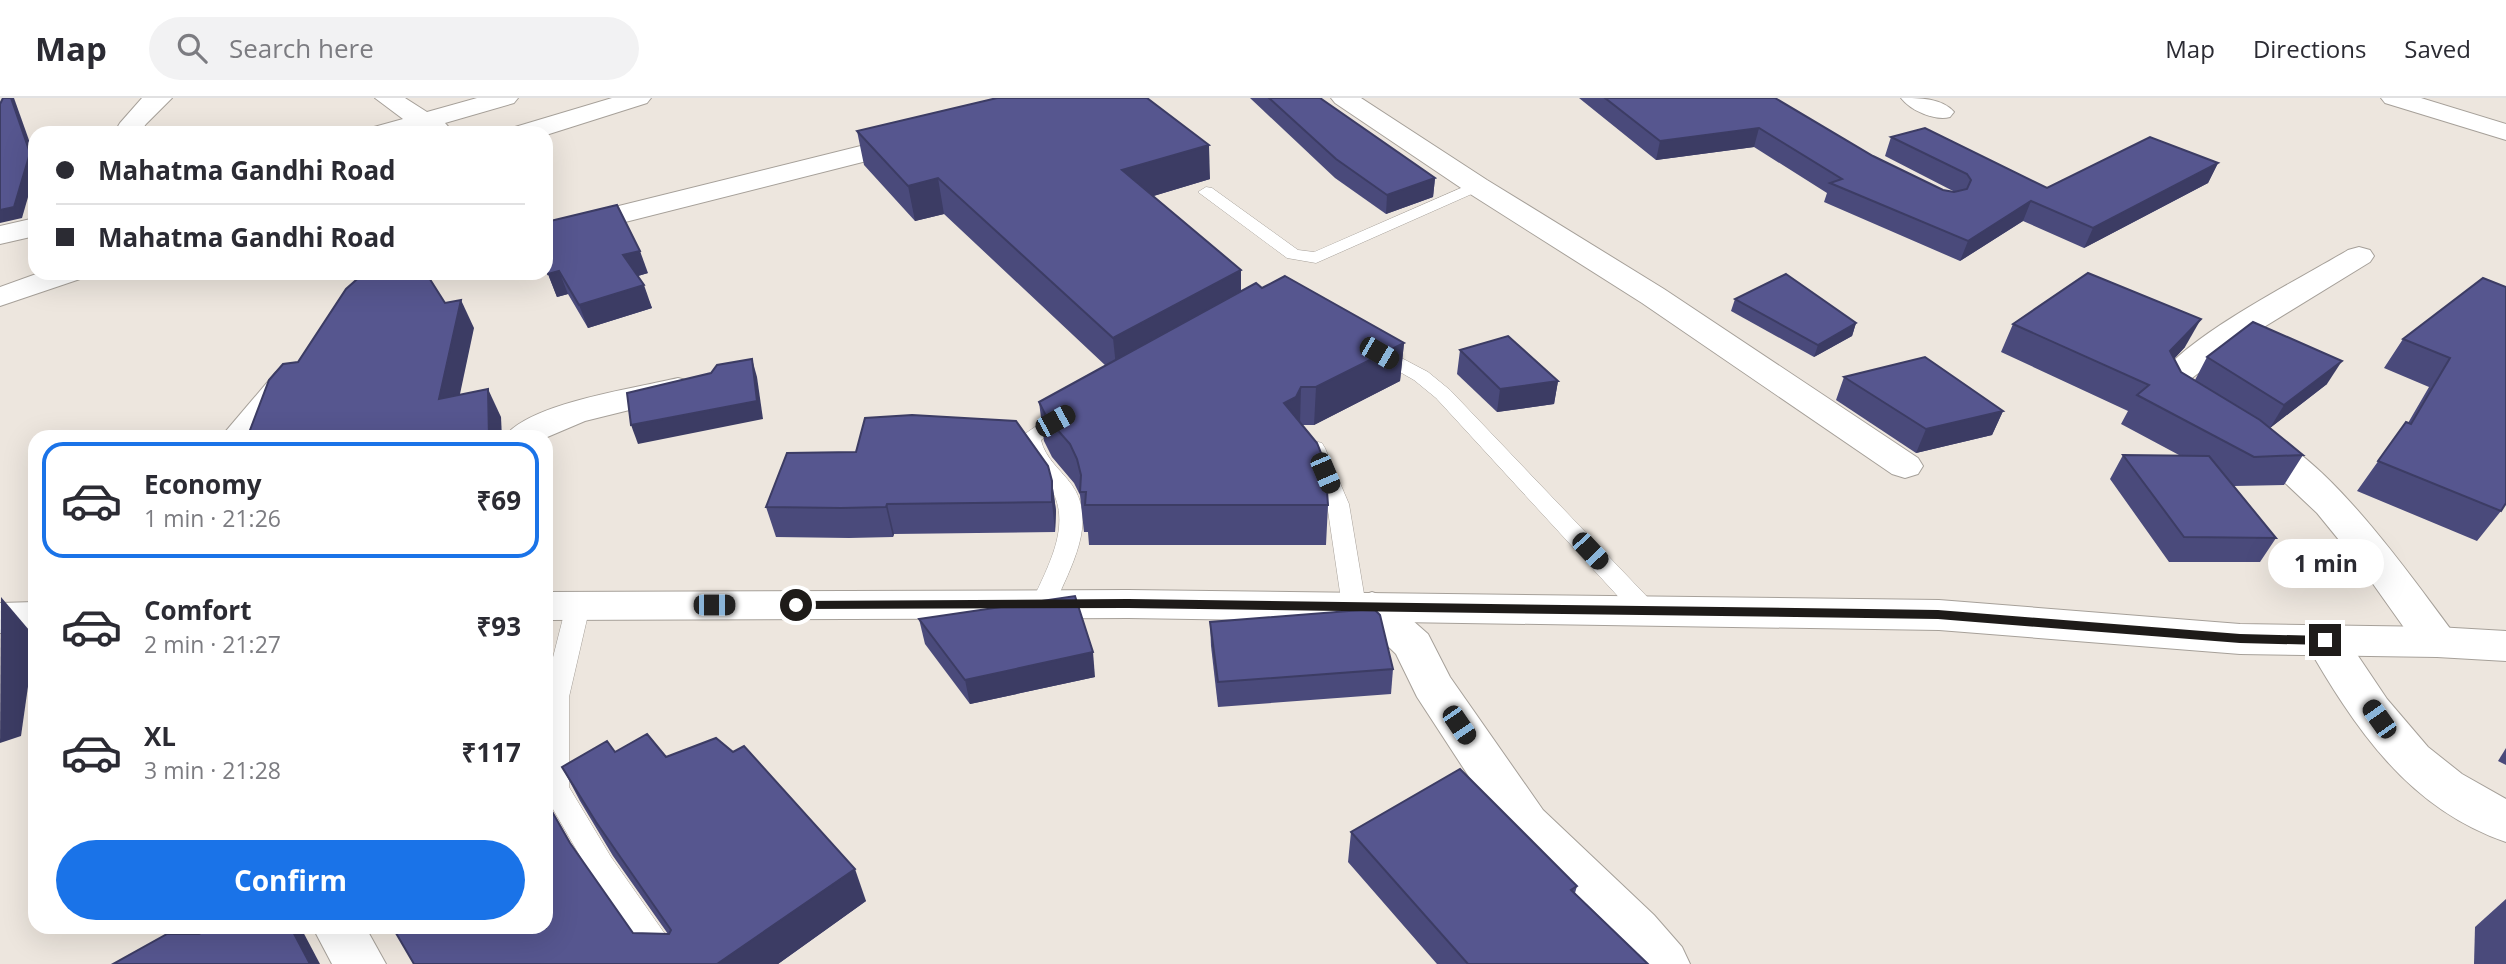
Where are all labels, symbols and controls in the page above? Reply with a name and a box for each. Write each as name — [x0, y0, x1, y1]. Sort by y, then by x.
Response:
search box — [149, 17, 639, 80]
text: Map — [35, 26, 107, 71]
icon: search — [173, 29, 211, 67]
text: Search here — [229, 30, 374, 66]
text: Map — [2165, 32, 2215, 65]
text: Directions — [2253, 32, 2366, 65]
text: Saved — [2404, 32, 2471, 65]
text: Mahatma Gandhi Road — [98, 152, 396, 188]
text: Mahatma Gandhi Road — [98, 219, 396, 255]
car — [1356, 333, 1403, 373]
car — [1032, 402, 1079, 440]
car — [1308, 450, 1343, 496]
text: Economy — [144, 466, 262, 502]
icon: car — [60, 469, 123, 532]
text: ₹69 — [476, 482, 521, 518]
text: 1 min · 21:26 — [144, 502, 281, 534]
car — [1568, 528, 1613, 574]
callout: 1 min — [2267, 538, 2383, 588]
text: 1 min — [2294, 547, 2358, 579]
route start — [780, 589, 812, 621]
text: Comfort — [144, 592, 251, 628]
icon: car — [60, 595, 123, 658]
car — [694, 595, 736, 616]
text: ₹93 — [476, 608, 521, 644]
route end — [2309, 624, 2341, 656]
text: 2 min · 21:27 — [144, 628, 281, 660]
car — [2359, 696, 2400, 742]
car — [1439, 702, 1480, 748]
text: XL — [144, 718, 176, 754]
icon: car — [60, 721, 123, 784]
text: ₹117 — [462, 734, 521, 770]
text: 3 min · 21:28 — [144, 754, 281, 786]
button: Confirm — [56, 840, 525, 920]

